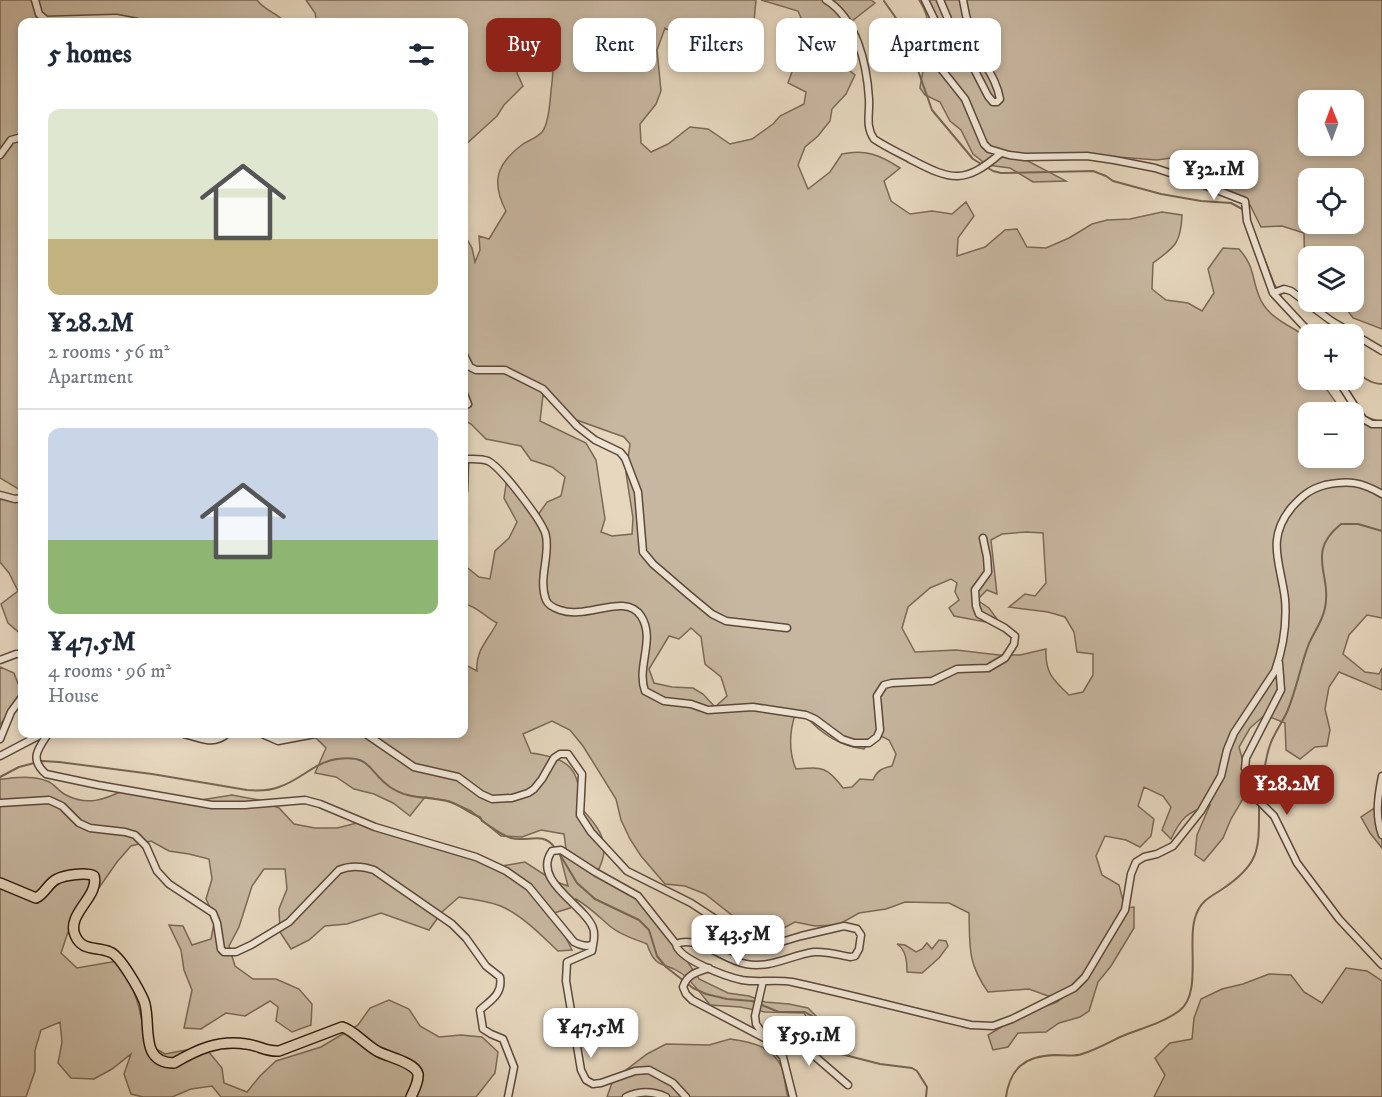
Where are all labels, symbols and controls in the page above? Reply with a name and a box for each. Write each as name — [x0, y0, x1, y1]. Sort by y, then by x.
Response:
chip: Buy — [486, 18, 561, 72]
chip: Rent — [573, 18, 656, 72]
chip: Filters — [668, 18, 764, 72]
chip: New — [776, 18, 857, 72]
chip: Apartment — [869, 18, 1001, 72]
text: 5 homes — [48, 38, 132, 71]
icon: filters — [405, 38, 438, 71]
north arrow — [1298, 90, 1364, 156]
map controls — [1298, 90, 1364, 468]
icon: home — [189, 148, 297, 256]
pin: ¥32.1M — [1165, 150, 1263, 201]
text: ¥32.1M — [1183, 157, 1245, 182]
button: locate — [1298, 168, 1364, 234]
button: layers — [1298, 246, 1364, 312]
text: ¥28.2M — [48, 307, 134, 340]
button: + — [1298, 324, 1364, 390]
text: 2 rooms · 56 m² — [48, 340, 170, 365]
text: Apartment — [48, 365, 133, 390]
button: − — [1298, 402, 1364, 468]
icon: home — [189, 467, 297, 575]
text: ¥47.5M — [48, 626, 136, 659]
text: 4 rooms · 96 m² — [48, 659, 171, 684]
text: House — [48, 684, 99, 709]
pin: ¥28.2M — [1238, 765, 1336, 816]
text: ¥28.2M — [1254, 772, 1320, 797]
pin: ¥43.5M — [689, 915, 787, 966]
text: ¥43.5M — [705, 922, 771, 947]
pin: ¥47.5M — [542, 1008, 640, 1059]
text: ¥47.5M — [557, 1015, 625, 1040]
pin: ¥59.1M — [760, 1016, 858, 1067]
text: ¥59.1M — [777, 1023, 841, 1048]

